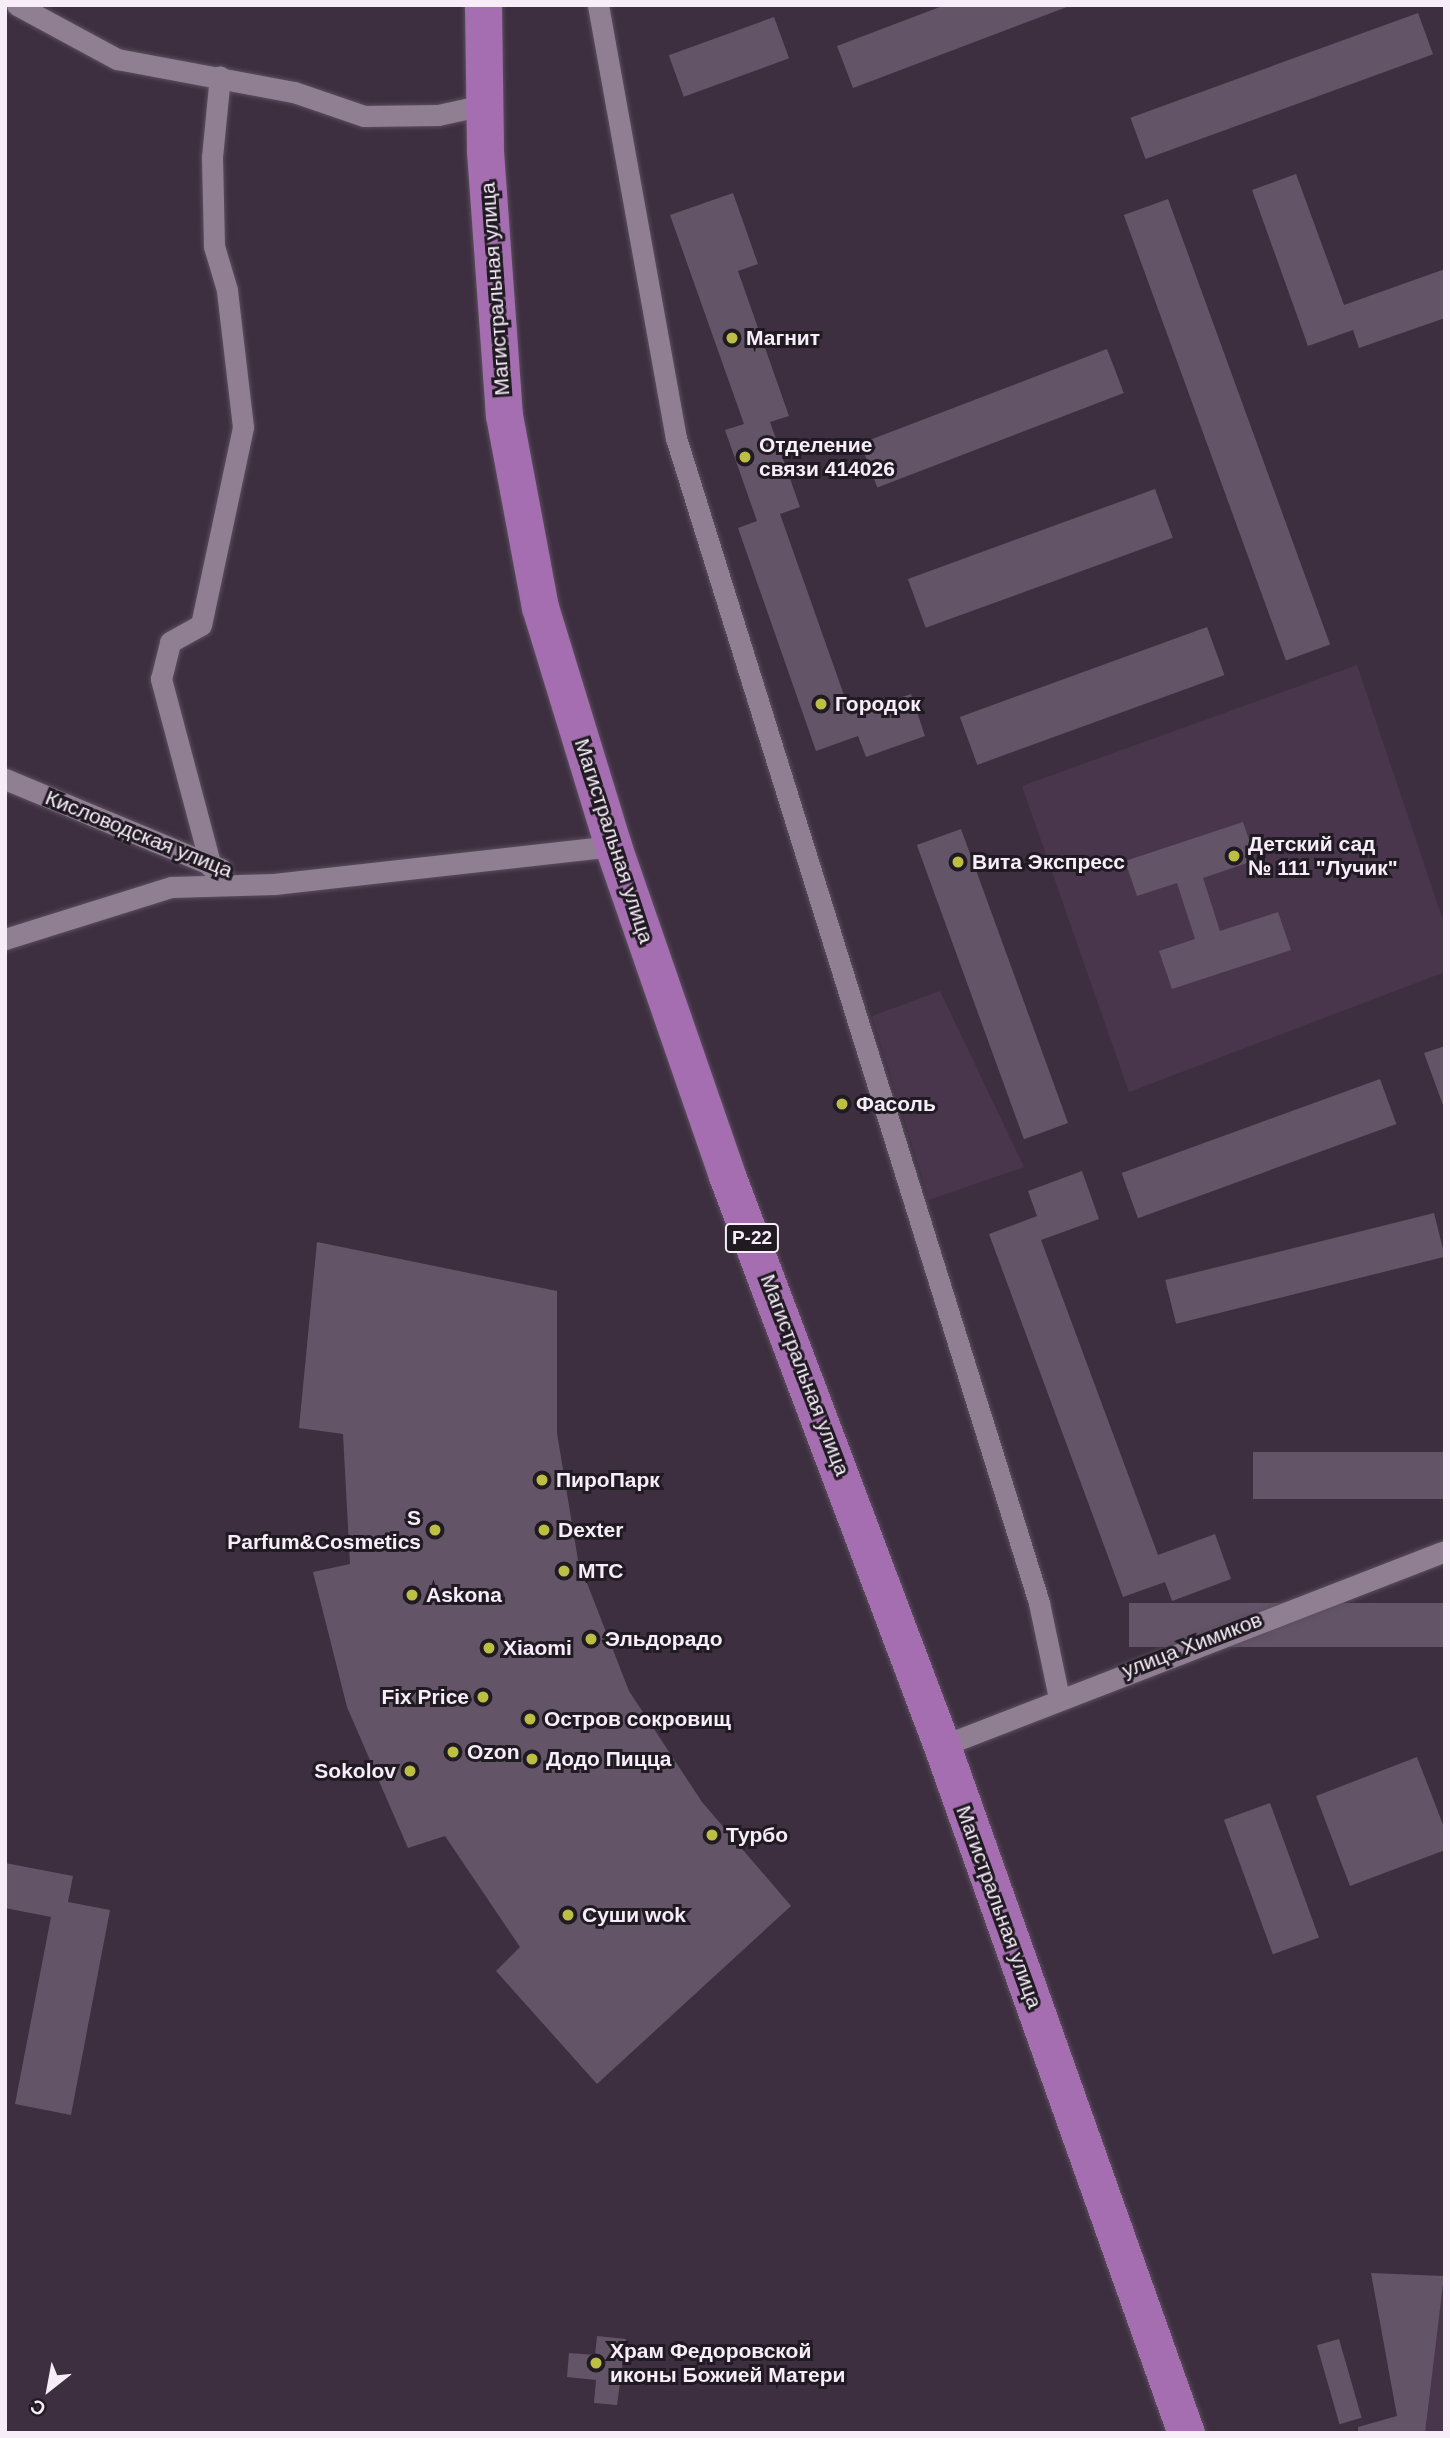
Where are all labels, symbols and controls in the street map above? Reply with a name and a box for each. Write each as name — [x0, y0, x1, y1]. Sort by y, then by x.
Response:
street label: Магистральная улица — [475, 182, 515, 396]
place label: Магнит — [746, 325, 820, 351]
marker: Магнит — [724, 330, 740, 346]
place label: Отделение связи 414026 — [759, 432, 895, 482]
marker: Отделение связи 414026 — [737, 449, 753, 465]
place label: Городок — [835, 691, 921, 717]
marker: Городок — [813, 696, 829, 712]
street label: Магистральная улица — [569, 735, 659, 947]
street label: Кисловодская улица — [42, 785, 236, 883]
place label: Детский сад № 111 "Лучик" — [1248, 831, 1398, 881]
marker: Детский сад № 111 "Лучик" — [1226, 848, 1242, 864]
place label: Вита Экспресс — [972, 849, 1125, 875]
marker: Вита Экспресс — [950, 854, 966, 870]
place label: Фасоль — [856, 1091, 936, 1117]
marker: Фасоль — [834, 1096, 850, 1112]
road number: Р-22 — [724, 1222, 780, 1254]
street label: Магистральная улица — [755, 1271, 855, 1479]
place label: ПироПарк — [556, 1467, 660, 1493]
marker: ПироПарк — [534, 1472, 550, 1488]
place label: S Parfum&Cosmetics — [227, 1505, 421, 1555]
place label: Dexter — [558, 1517, 623, 1543]
marker: S Parfum&Cosmetics — [427, 1522, 443, 1538]
marker: Dexter — [536, 1522, 552, 1538]
place label: МТС — [578, 1558, 623, 1584]
marker: МТС — [556, 1563, 572, 1579]
place label: Askona — [426, 1582, 502, 1608]
marker: Askona — [404, 1587, 420, 1603]
street label: улица Химиков — [1119, 1607, 1265, 1683]
place label: Эльдорадо — [605, 1626, 722, 1652]
marker: Эльдорадо — [583, 1631, 599, 1647]
place label: Xiaomi — [503, 1635, 572, 1661]
marker: Xiaomi — [481, 1640, 497, 1656]
place label: Fix Price — [381, 1684, 469, 1710]
marker: Fix Price — [475, 1689, 491, 1705]
place label: Остров сокровищ — [544, 1706, 731, 1732]
marker: Остров сокровищ — [522, 1711, 538, 1727]
place label: Ozon — [467, 1739, 519, 1765]
marker: Ozon — [445, 1744, 461, 1760]
place label: Додо Пицца — [546, 1746, 672, 1772]
marker: Додо Пицца — [524, 1751, 540, 1767]
place label: Sokolov — [314, 1758, 396, 1784]
marker: Sokolov — [402, 1763, 418, 1779]
street label: Магистральная улица — [951, 1802, 1047, 2012]
place label: Турбо — [726, 1822, 788, 1848]
marker: Турбо — [704, 1827, 720, 1843]
place label: Суши wok — [582, 1902, 686, 1928]
marker: Суши wok — [560, 1907, 576, 1923]
place label: Храм Федоровской иконы Божией Матери — [610, 2338, 845, 2388]
north arrow — [14, 2354, 84, 2424]
marker: Храм Федоровской иконы Божией Матери — [588, 2355, 604, 2371]
text: С — [27, 2395, 49, 2420]

